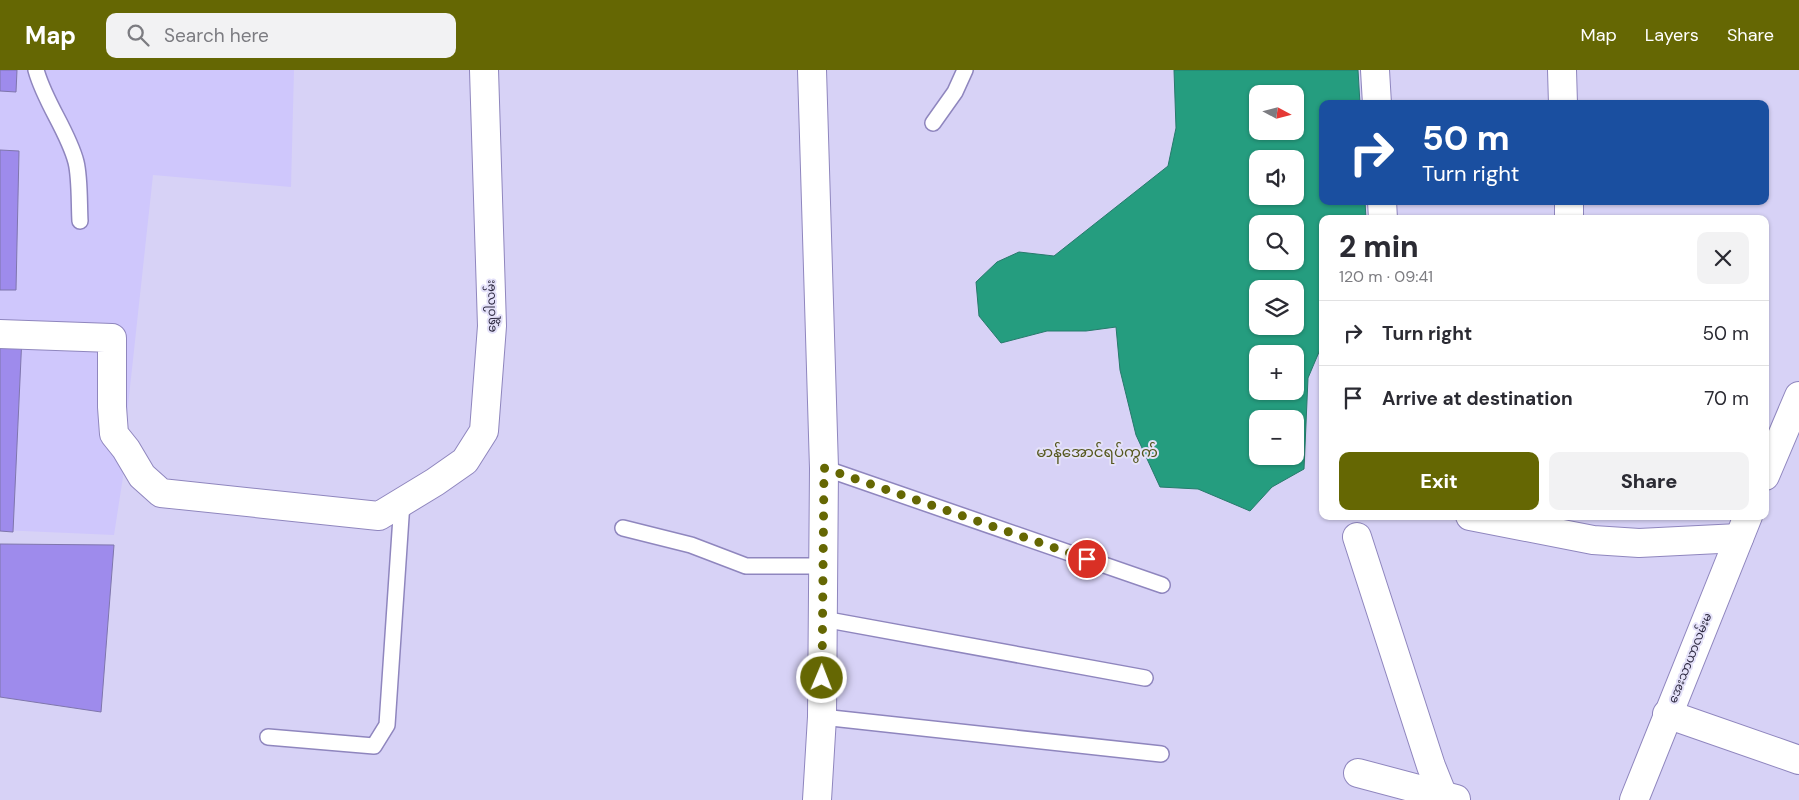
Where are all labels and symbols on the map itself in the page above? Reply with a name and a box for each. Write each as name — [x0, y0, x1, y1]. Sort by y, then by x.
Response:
north arrow — [1249, 85, 1304, 140]
street label: ရွှေဝါလမ်း — [482, 279, 501, 333]
district label: မာန်အောင်ရပ်ကွက် — [1036, 442, 1158, 464]
pin — [1066, 538, 1108, 580]
street label: အေးသာယာလမ်းမ — [1664, 610, 1715, 706]
position arrow — [795, 651, 847, 703]

